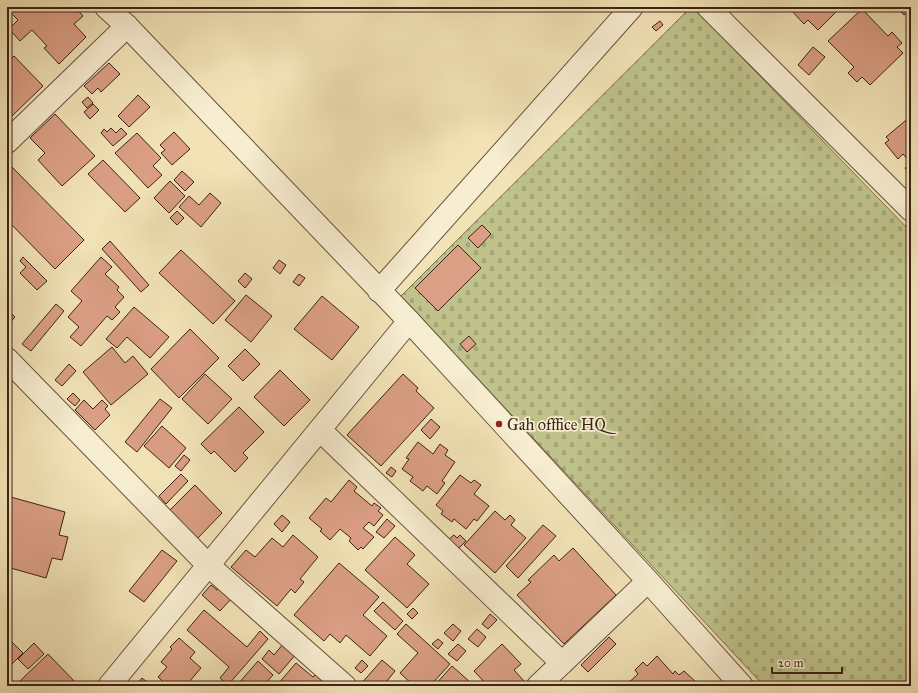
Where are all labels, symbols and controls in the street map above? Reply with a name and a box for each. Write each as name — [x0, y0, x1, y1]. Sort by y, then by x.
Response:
place label: Gah offfice HQ — [507, 415, 618, 434]
marker: Gah offfice HQ — [494, 419, 504, 429]
scale bar — [772, 649, 842, 675]
text: 20 m — [778, 656, 804, 670]

